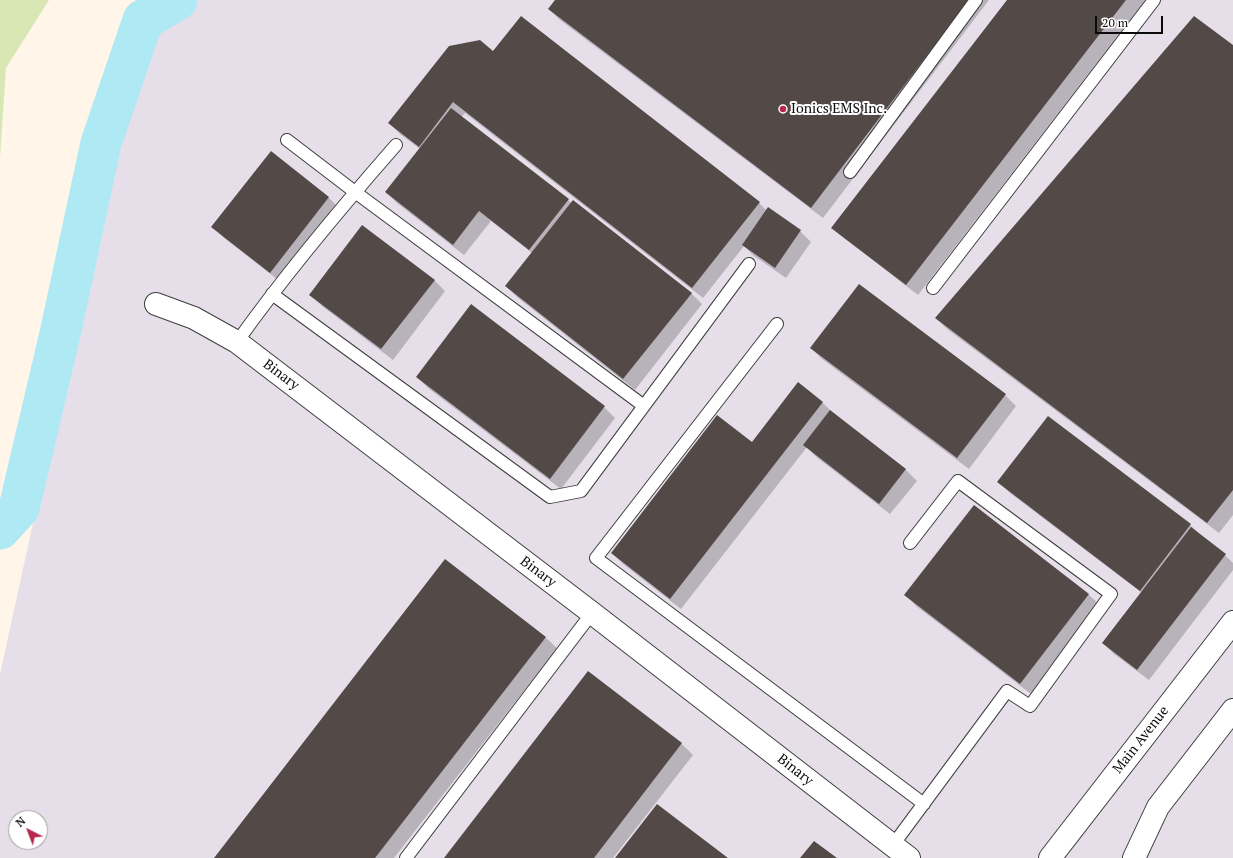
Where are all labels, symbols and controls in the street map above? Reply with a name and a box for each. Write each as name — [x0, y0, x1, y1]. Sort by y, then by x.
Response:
scale bar — [1097, 8, 1165, 34]
text: 20 m — [1102, 15, 1128, 30]
place label: Ionics EMS Inc. — [791, 101, 887, 117]
marker: Ionics EMS Inc. — [778, 104, 788, 114]
street label: Binary — [260, 356, 302, 394]
street label: Binary — [517, 553, 559, 591]
street label: Main Avenue — [1109, 703, 1173, 777]
street label: Binary — [774, 751, 816, 789]
north arrow — [8, 810, 48, 850]
text: N — [13, 814, 28, 830]

